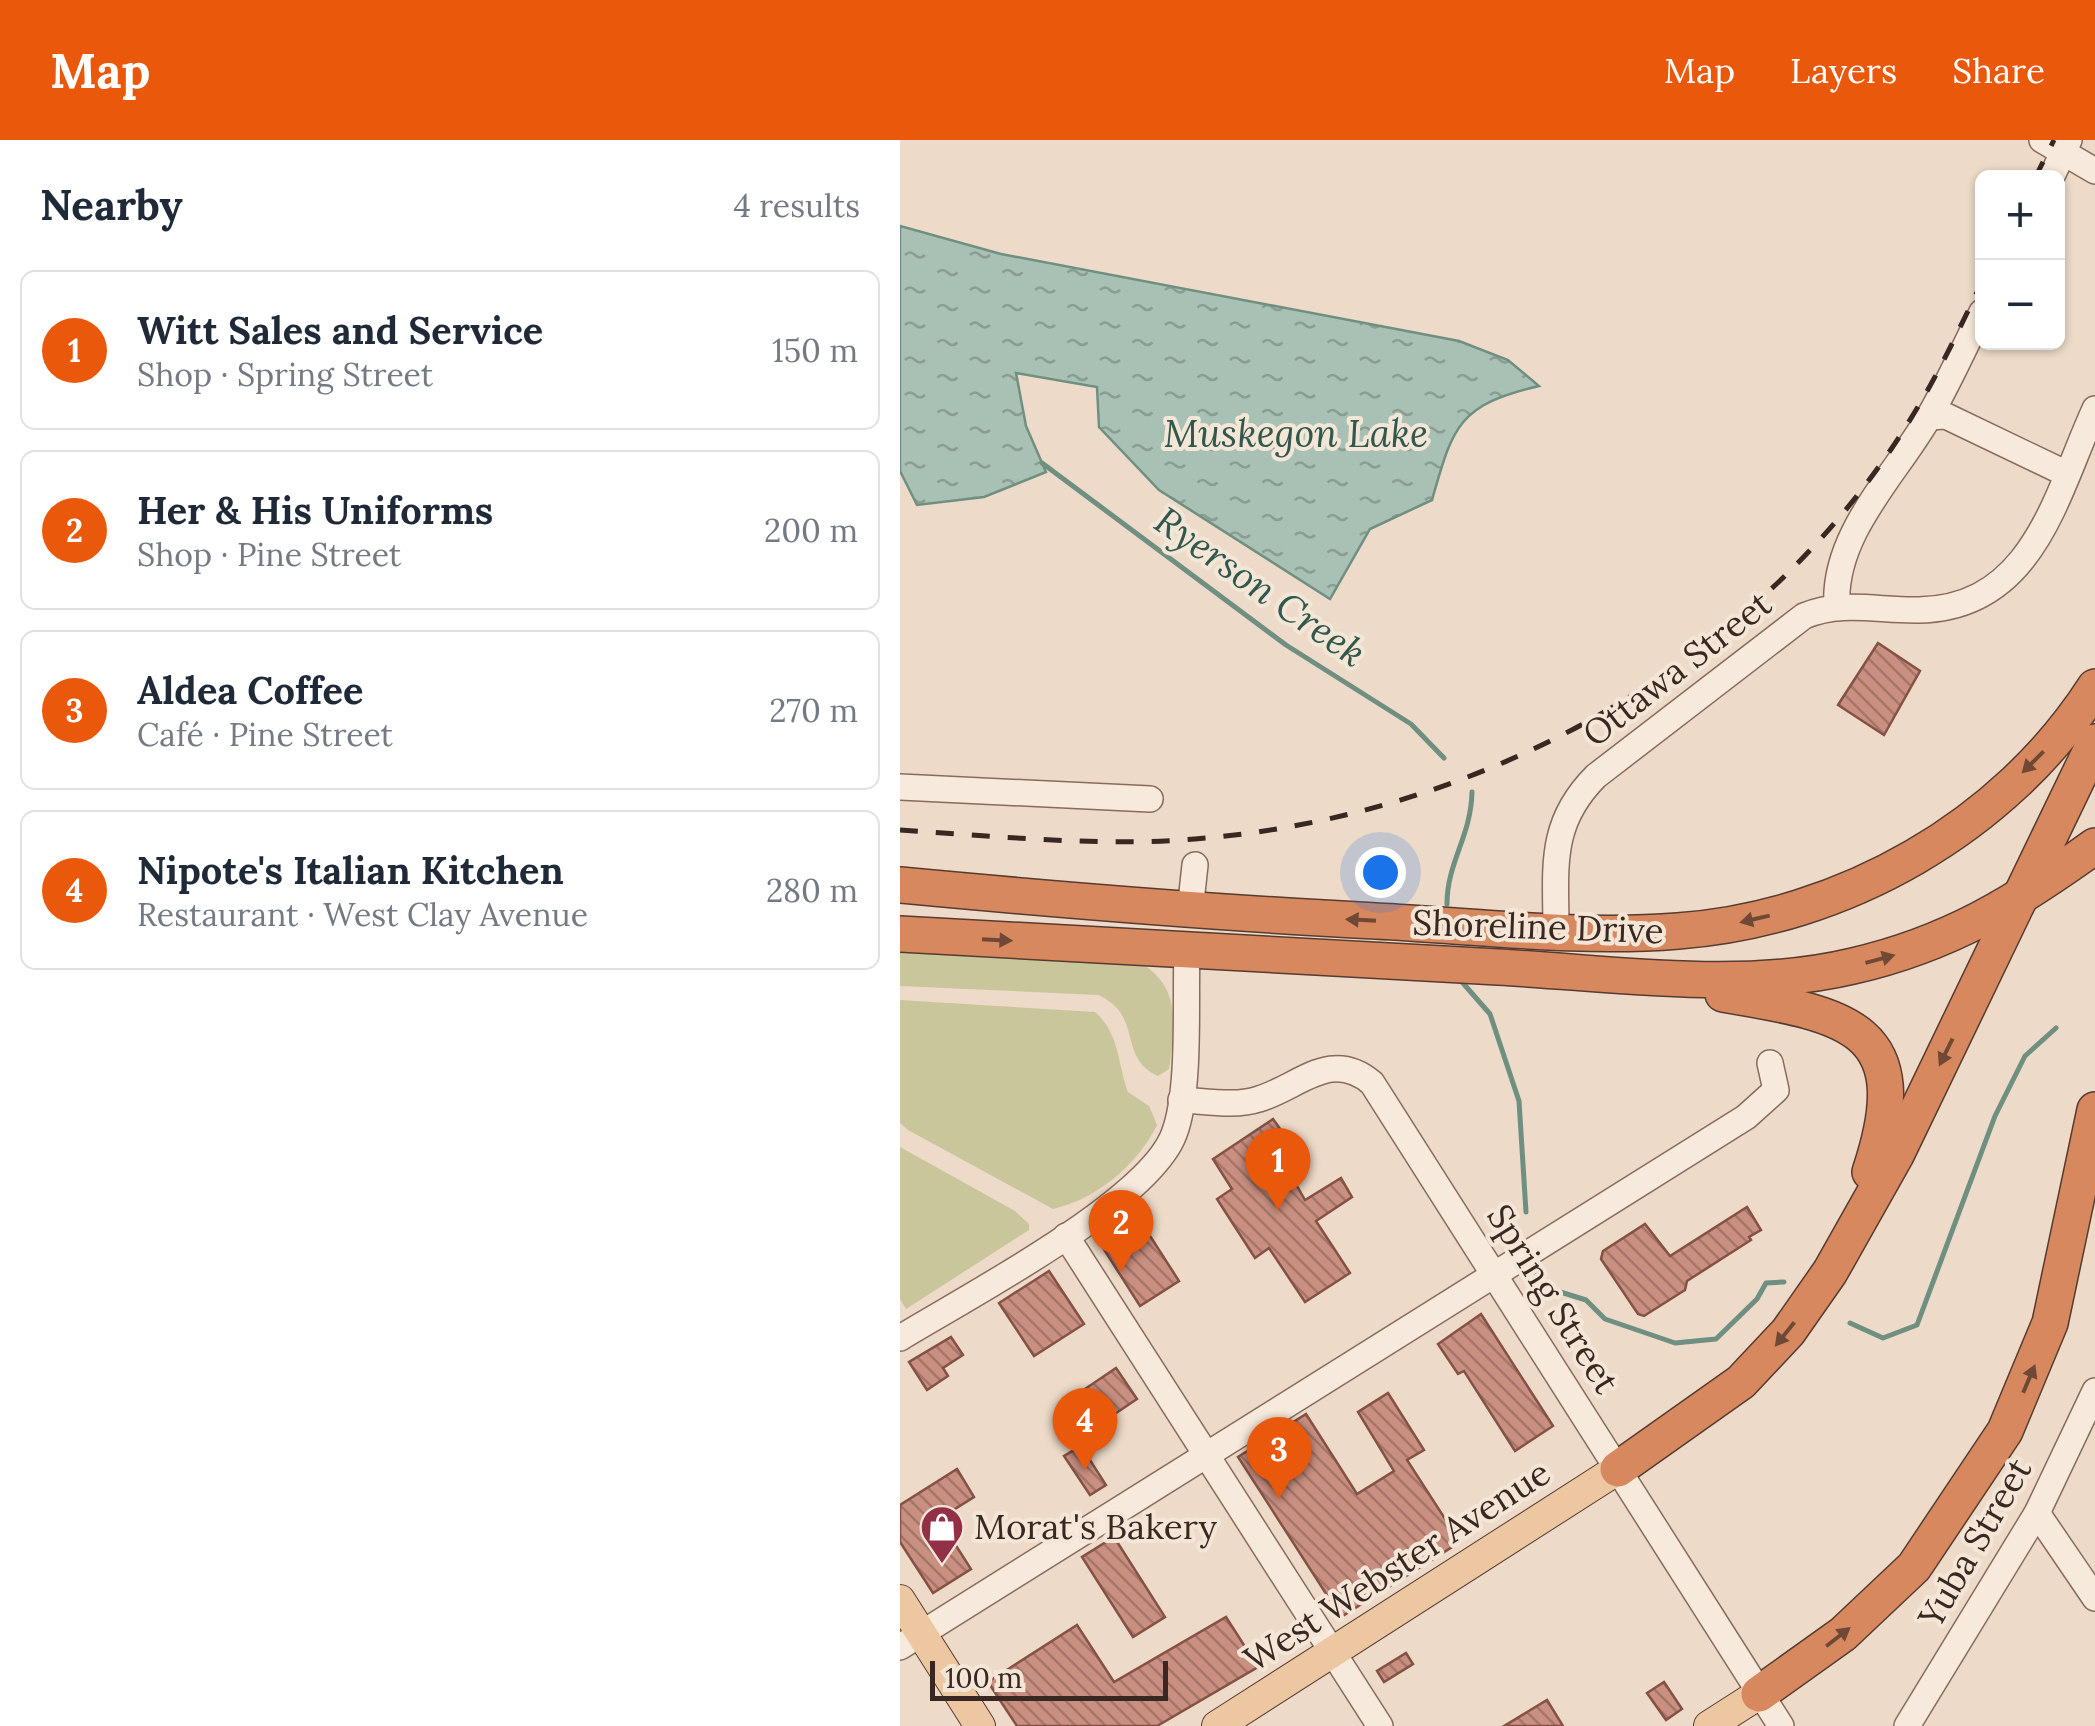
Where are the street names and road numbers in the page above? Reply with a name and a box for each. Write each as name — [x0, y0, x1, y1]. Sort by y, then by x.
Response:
street label: Ottawa Street — [1573, 581, 1780, 756]
street label: Shoreline Drive — [1412, 900, 1664, 953]
street label: Spring Street — [1477, 1196, 1630, 1402]
street label: West Webster Avenue — [1235, 1450, 1558, 1681]
street label: Yuba Street — [1908, 1450, 2041, 1636]

